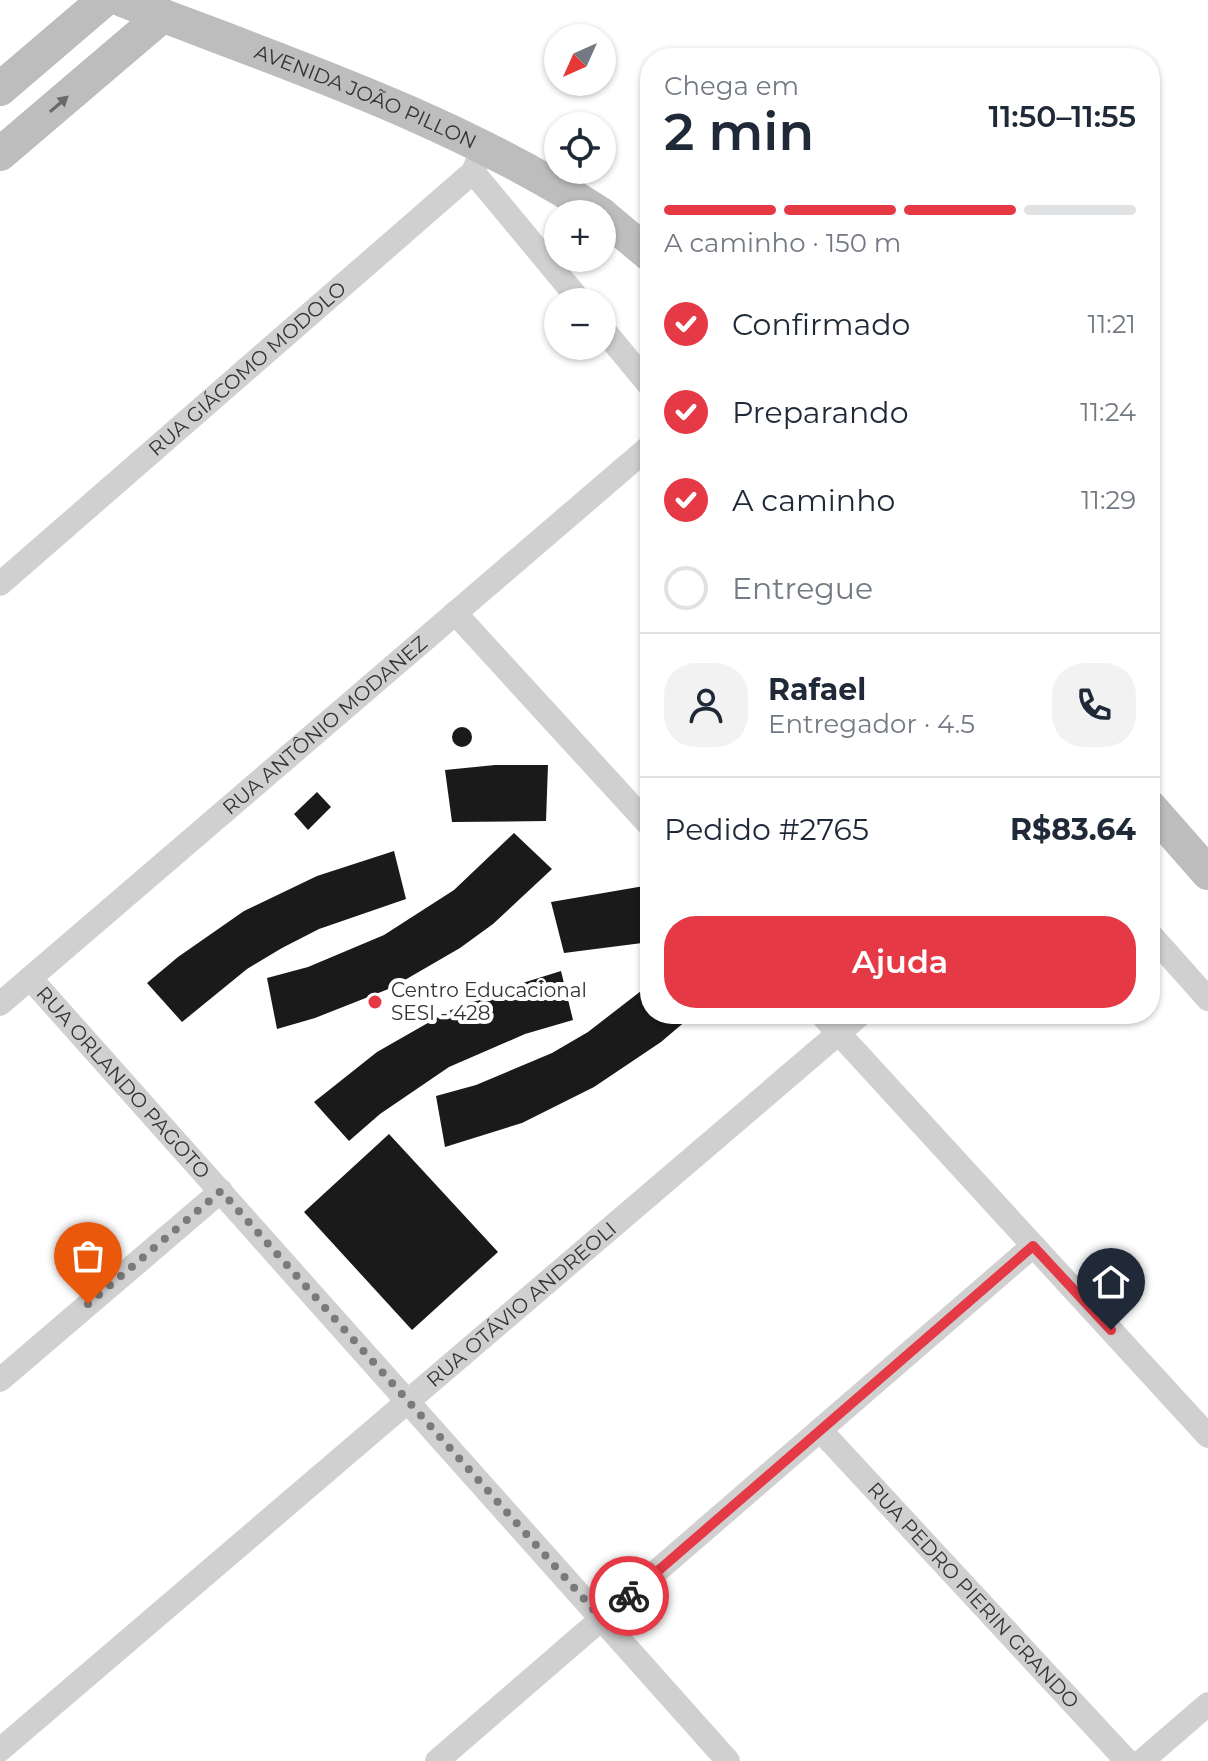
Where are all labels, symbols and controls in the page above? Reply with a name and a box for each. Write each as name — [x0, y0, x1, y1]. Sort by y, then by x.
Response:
north arrow — [544, 24, 616, 96]
map controls — [544, 24, 616, 360]
street label: AVENIDA JOÃO PILLON — [251, 39, 480, 154]
text: Chega em — [664, 70, 799, 102]
one-way arrow — [50, 95, 69, 113]
text: 11:50–11:55 — [988, 98, 1136, 135]
text: 2 min — [664, 100, 814, 163]
button: locate — [544, 112, 616, 184]
button: + — [544, 200, 616, 272]
text: A caminho · 150 m — [664, 227, 901, 259]
street label: RUA GIÁCOMO MODOLO — [144, 276, 351, 461]
button: − — [544, 288, 616, 360]
icon: check — [664, 302, 708, 346]
text: Confirmado — [732, 306, 910, 343]
text: 11:21 — [1088, 308, 1136, 340]
icon: check — [664, 390, 708, 434]
text: Preparando — [732, 394, 909, 431]
text: 11:24 — [1080, 396, 1136, 428]
icon: check — [664, 478, 708, 522]
text: A caminho — [732, 482, 895, 519]
text: 11:29 — [1081, 484, 1136, 516]
text: Entregue — [732, 570, 873, 607]
street label: RUA ANTÔNIO MODANEZ — [218, 631, 432, 820]
button: person — [664, 663, 748, 747]
button: phone — [1052, 663, 1136, 747]
text: Rafael — [768, 671, 866, 708]
text: Entregador · 4.5 — [768, 708, 975, 740]
text: Pedido #2765 — [664, 811, 869, 848]
text: R$83.64 — [1010, 811, 1136, 848]
button: Ajuda — [664, 916, 1136, 1008]
place label: Centro Educacional SESI - 428 — [391, 978, 587, 1025]
street label: RUA ORLANDO PAGOTO — [31, 981, 215, 1184]
marker: Centro Educacional SESI - 428 — [366, 993, 384, 1011]
street label: RUA OTÁVIO ANDREOLI — [422, 1217, 621, 1392]
pin — [54, 1222, 122, 1304]
icon: bag — [66, 1234, 110, 1278]
pin — [1077, 1248, 1145, 1330]
icon: home — [1089, 1260, 1133, 1304]
street label: RUA PEDRO PIERIN GRANDO — [863, 1477, 1084, 1713]
courier — [589, 1556, 669, 1636]
icon: bike — [607, 1574, 651, 1618]

